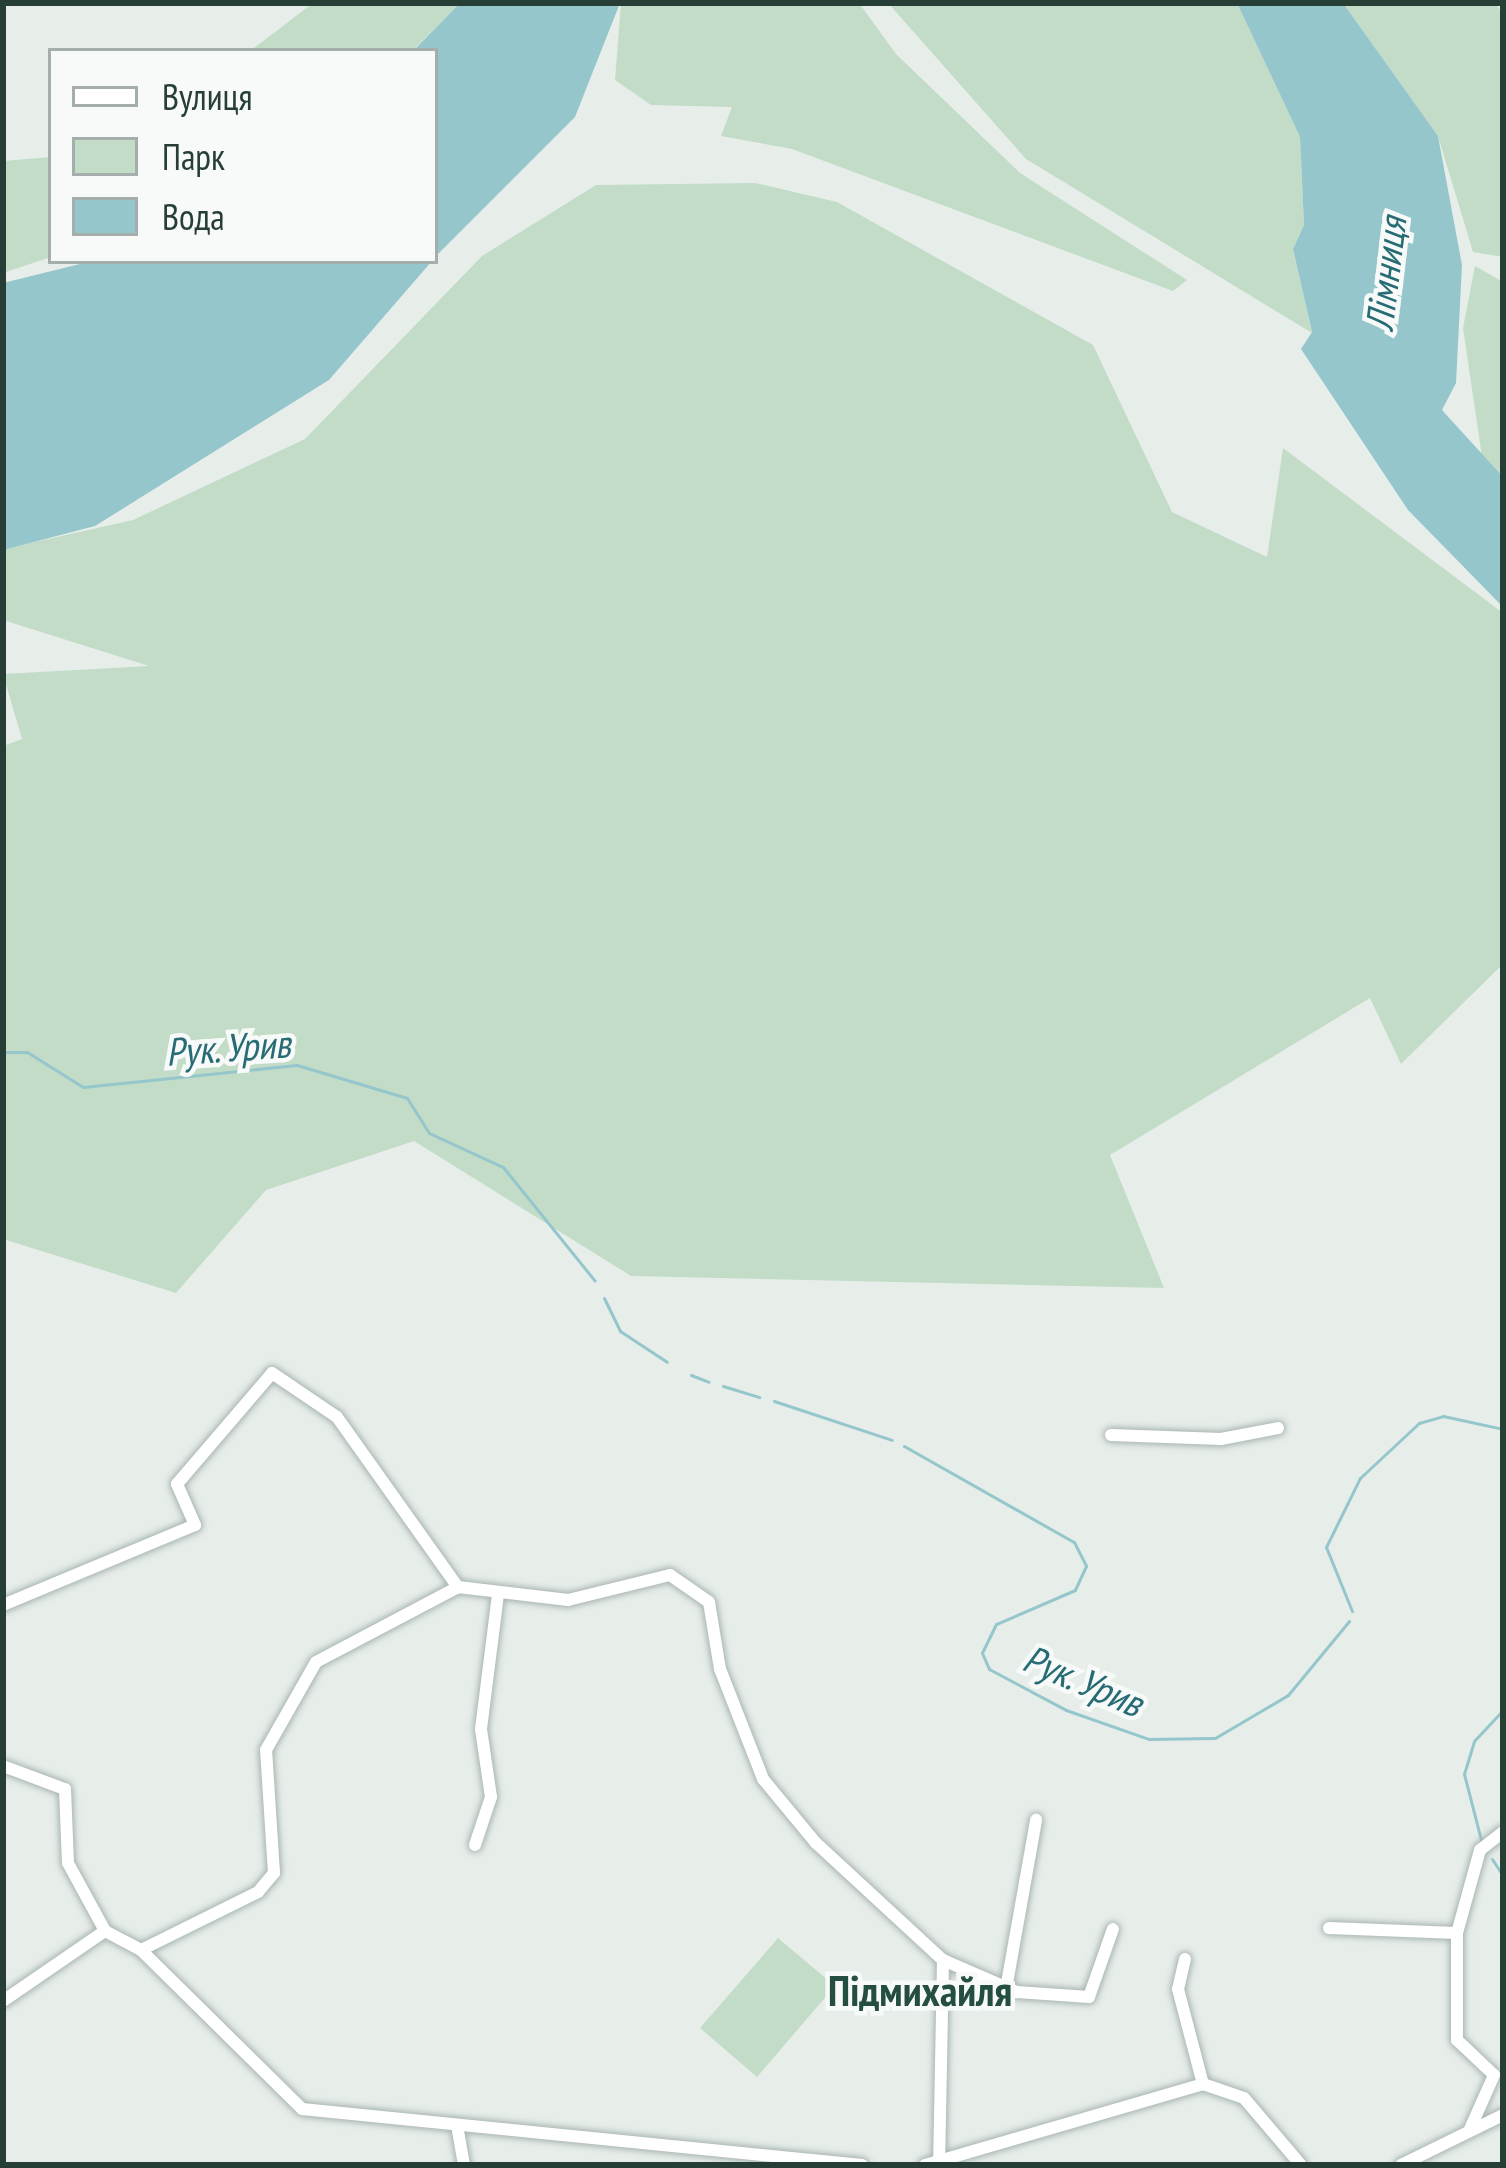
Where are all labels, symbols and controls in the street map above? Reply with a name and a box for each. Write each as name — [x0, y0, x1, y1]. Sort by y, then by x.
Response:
legend — [48, 48, 438, 264]
text: Вулиця — [162, 73, 252, 120]
text: Парк — [162, 133, 225, 180]
text: Вода — [162, 193, 225, 240]
water label: Лімниця — [1356, 214, 1416, 334]
water label: Рук. Урив — [162, 1020, 294, 1076]
water label: Рук. Урив — [1015, 1634, 1151, 1728]
district label: Підмихайля — [828, 1966, 1012, 2016]

